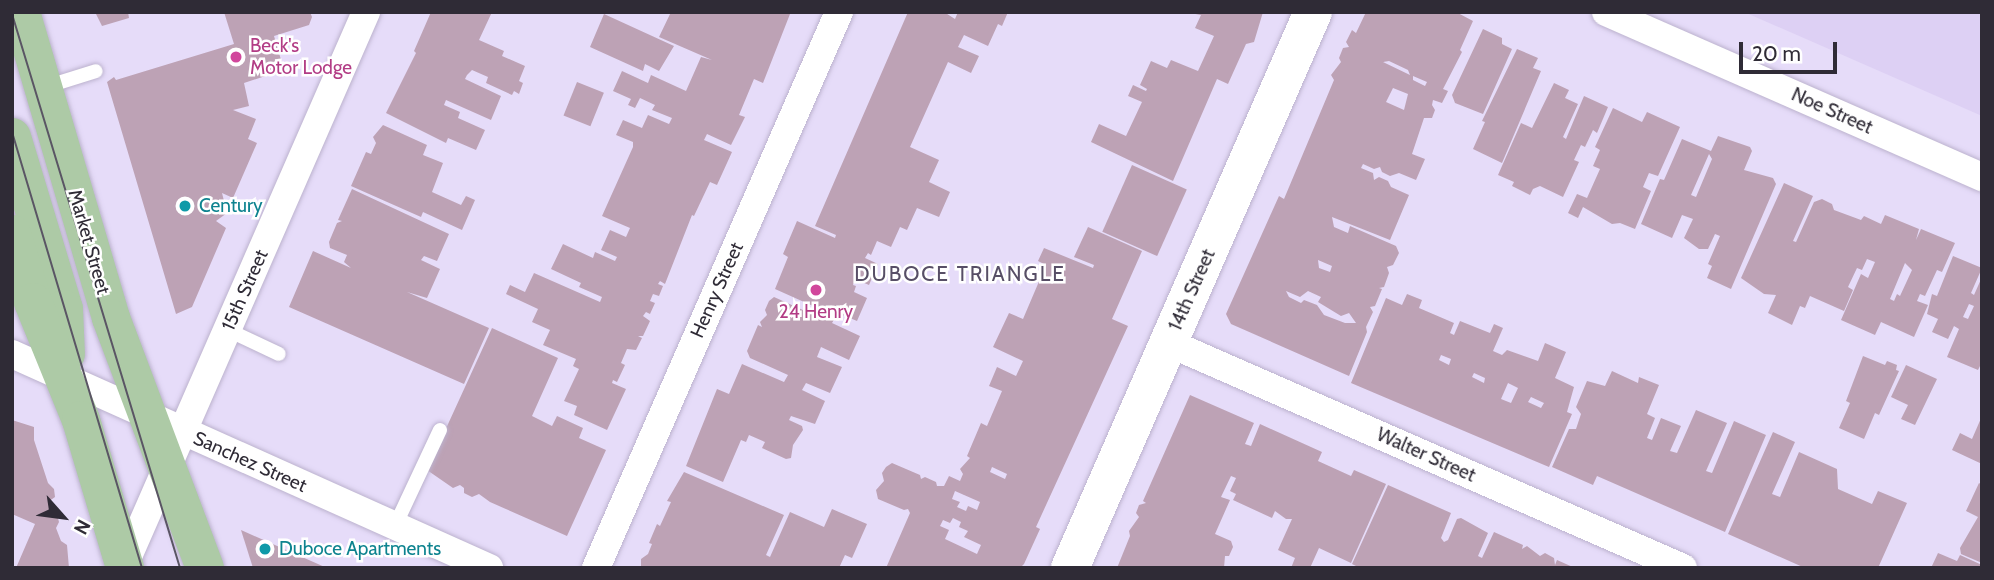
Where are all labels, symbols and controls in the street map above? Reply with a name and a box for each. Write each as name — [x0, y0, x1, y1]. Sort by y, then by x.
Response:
scale bar — [1742, 28, 1840, 72]
place label: Beck's Motor Lodge — [250, 35, 352, 79]
text: 20 m — [1752, 41, 1801, 66]
marker: Beck's Motor Lodge — [228, 49, 244, 65]
street label: Noe Street — [1788, 83, 1876, 139]
street label: Market Street — [63, 187, 115, 297]
place label: Century — [199, 195, 263, 217]
marker: Century — [177, 198, 193, 214]
street label: Henry Street — [686, 239, 748, 341]
street label: 15th Street — [217, 246, 273, 334]
street label: 14th Street — [1164, 246, 1220, 334]
district label: DUBOCE TRIANGLE — [856, 261, 1064, 287]
marker: 24 Henry — [808, 282, 824, 298]
place label: 24 Henry — [779, 301, 853, 323]
street label: Walter Street — [1373, 423, 1479, 487]
street label: Sanchez Street — [190, 427, 310, 497]
north arrow — [28, 482, 98, 552]
text: N — [69, 516, 95, 538]
place label: Duboce Apartments — [279, 538, 441, 560]
marker: Duboce Apartments — [257, 541, 273, 557]

